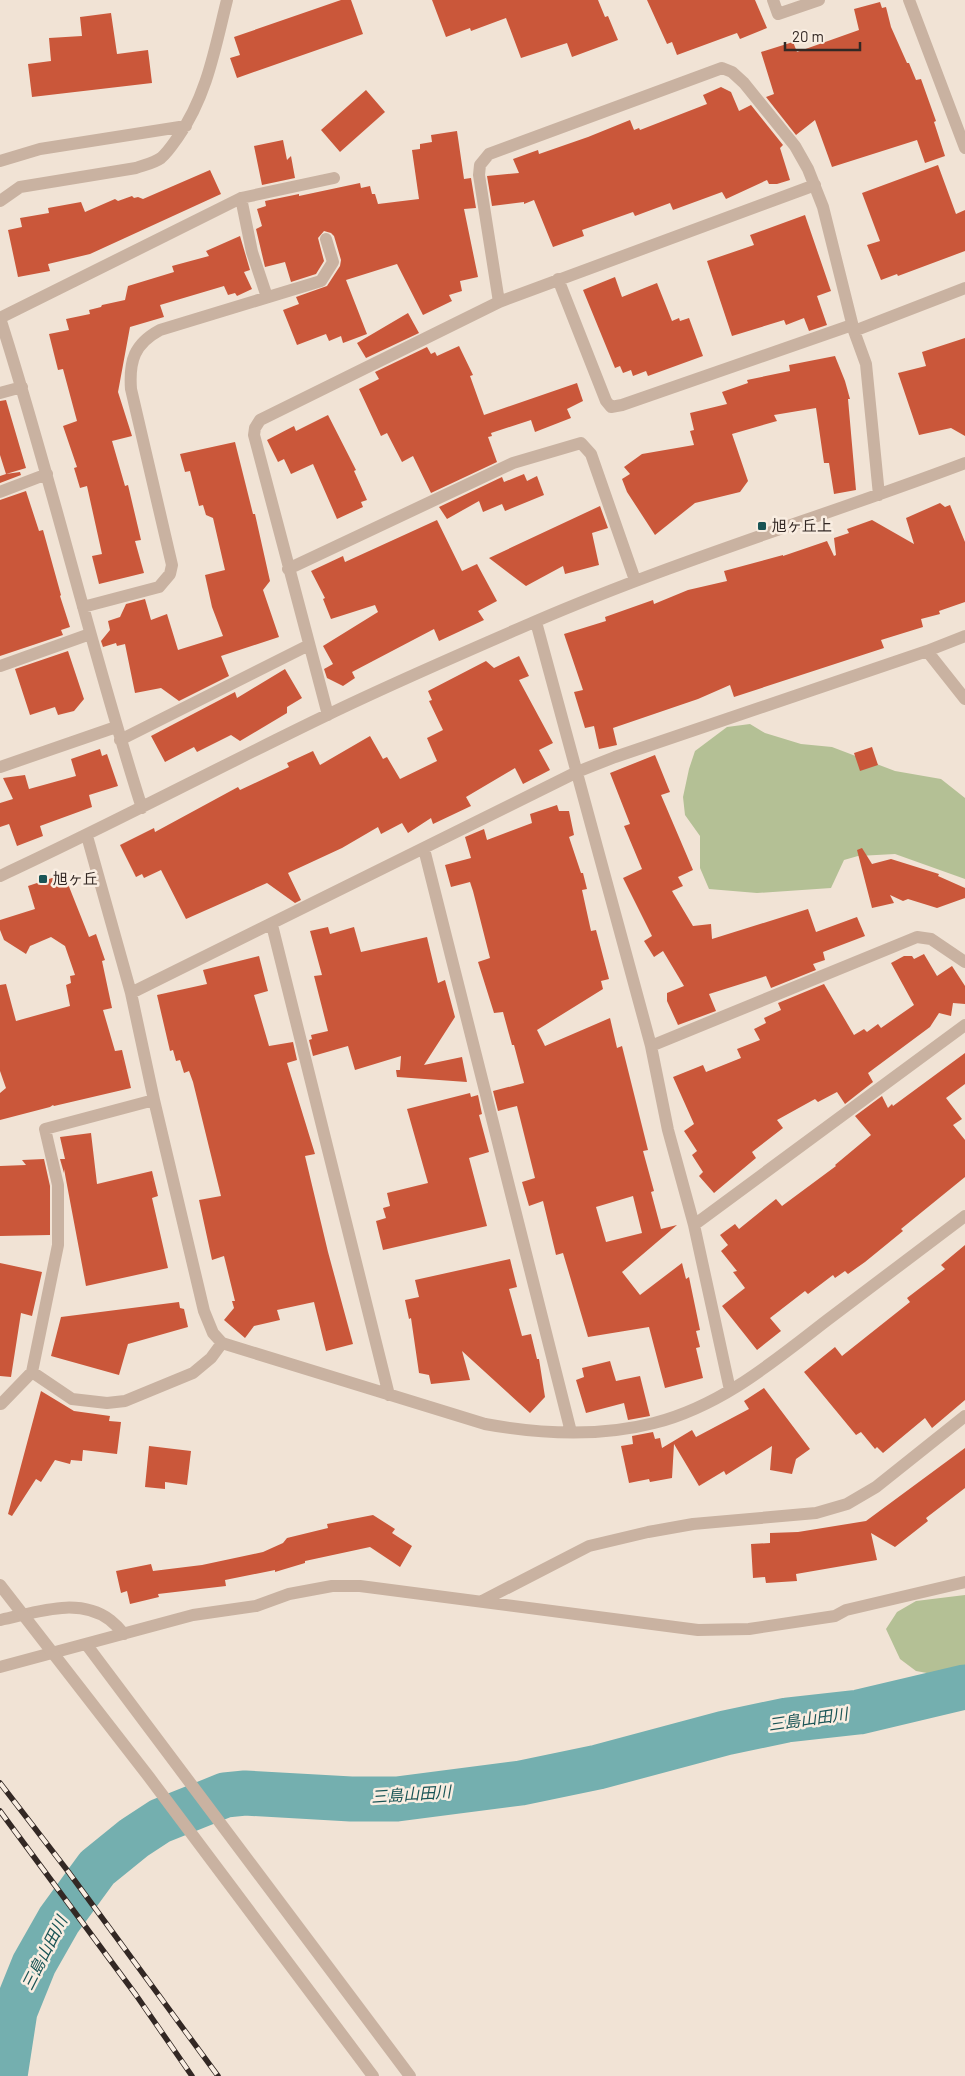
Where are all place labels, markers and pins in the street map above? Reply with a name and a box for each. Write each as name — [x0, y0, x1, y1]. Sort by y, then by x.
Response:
place label: 旭ヶ丘上 — [772, 516, 832, 534]
marker: 旭ヶ丘上 — [756, 520, 768, 532]
place label: 旭ヶ丘 — [53, 869, 98, 887]
marker: 旭ヶ丘 — [37, 873, 49, 885]

